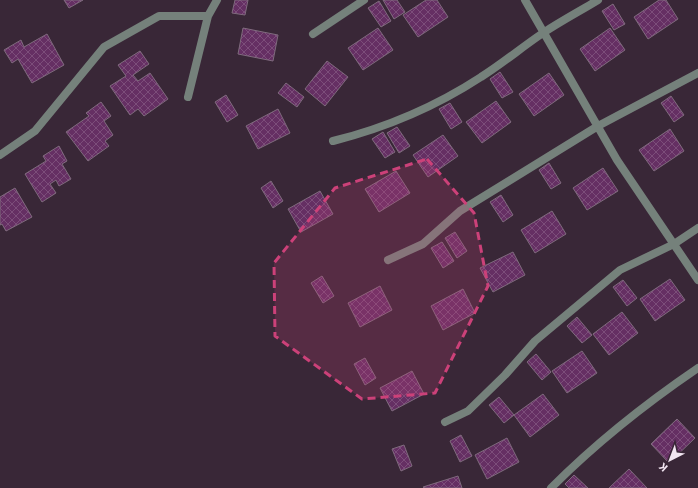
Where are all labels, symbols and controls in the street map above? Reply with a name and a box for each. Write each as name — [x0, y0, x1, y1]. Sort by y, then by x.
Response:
north arrow — [650, 440, 690, 480]
text: K — [656, 461, 670, 475]

